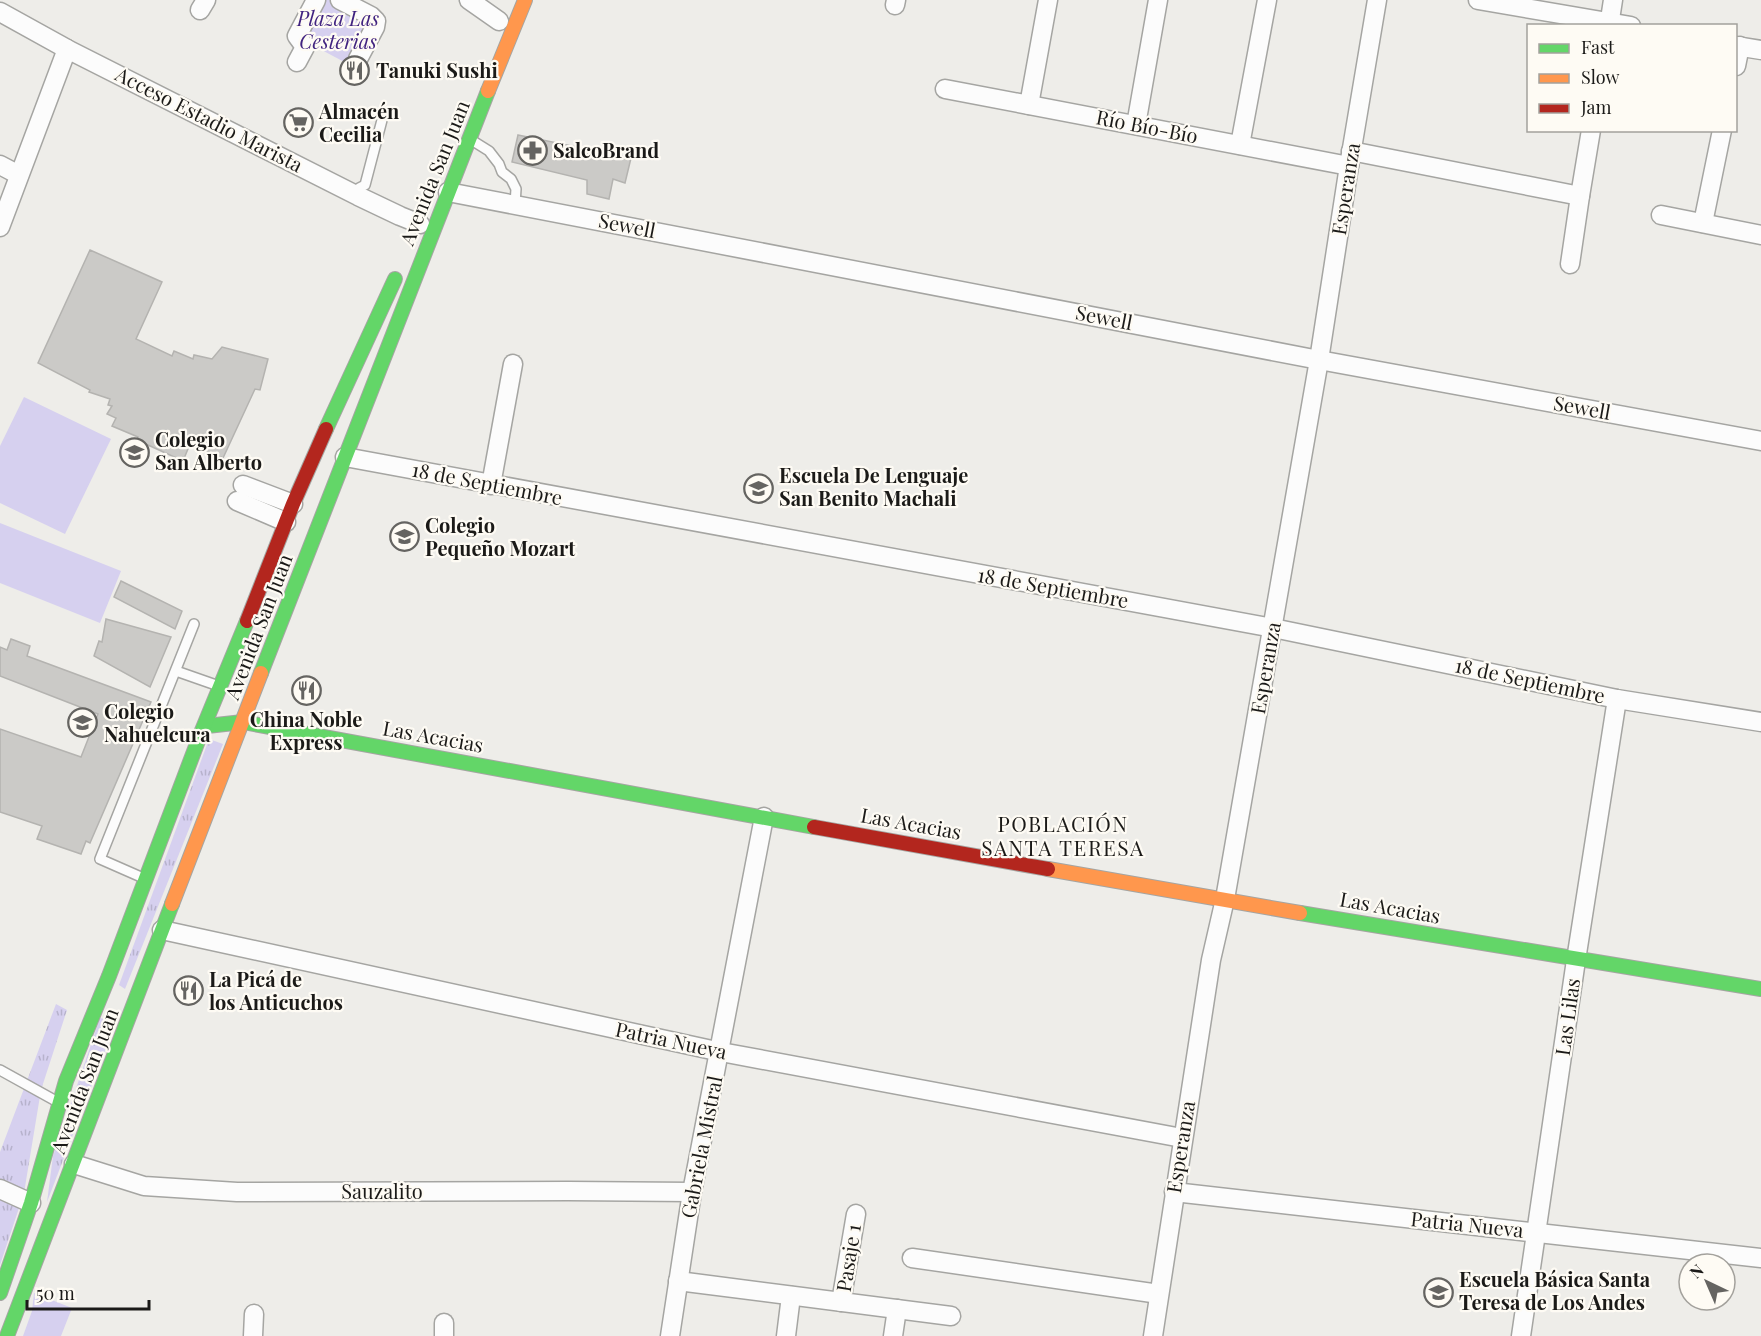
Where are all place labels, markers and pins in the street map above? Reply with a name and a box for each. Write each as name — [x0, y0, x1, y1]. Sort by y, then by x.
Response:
restaurant icon: Tanuki Sushi — [339, 55, 371, 87]
place label: Tanuki Sushi — [376, 56, 498, 83]
place label: Almacén Cecilia — [318, 97, 400, 147]
supermarket icon: Almacén Cecilia — [282, 107, 314, 139]
pharmacy icon: SalcoBrand — [516, 135, 548, 167]
place label: SalcoBrand — [553, 136, 659, 163]
place label: Colegio San Alberto — [155, 425, 262, 475]
school or university icon: Colegio San Alberto — [118, 436, 150, 468]
place label: Escuela De Lenguaje San Benito Machali — [779, 461, 968, 511]
school or university icon: Escuela De Lenguaje San Benito Machali — [742, 472, 774, 504]
place label: Colegio Pequeño Mozart — [425, 511, 576, 561]
school or university icon: Colegio Pequeño Mozart — [388, 521, 420, 553]
restaurant icon: China Noble Express — [290, 674, 322, 706]
place label: Colegio Nahuelcura — [104, 697, 211, 747]
place label: China Noble Express — [250, 705, 362, 755]
school or university icon: Colegio Nahuelcura — [67, 707, 99, 739]
place label: La Picá de los Anticuchos — [209, 965, 343, 1015]
restaurant icon: La Picá de los Anticuchos — [172, 975, 204, 1007]
place label: Escuela Básica Santa Teresa de Los Andes — [1459, 1265, 1651, 1315]
school or university icon: Escuela Básica Santa Teresa de Los Andes — [1422, 1276, 1454, 1308]

